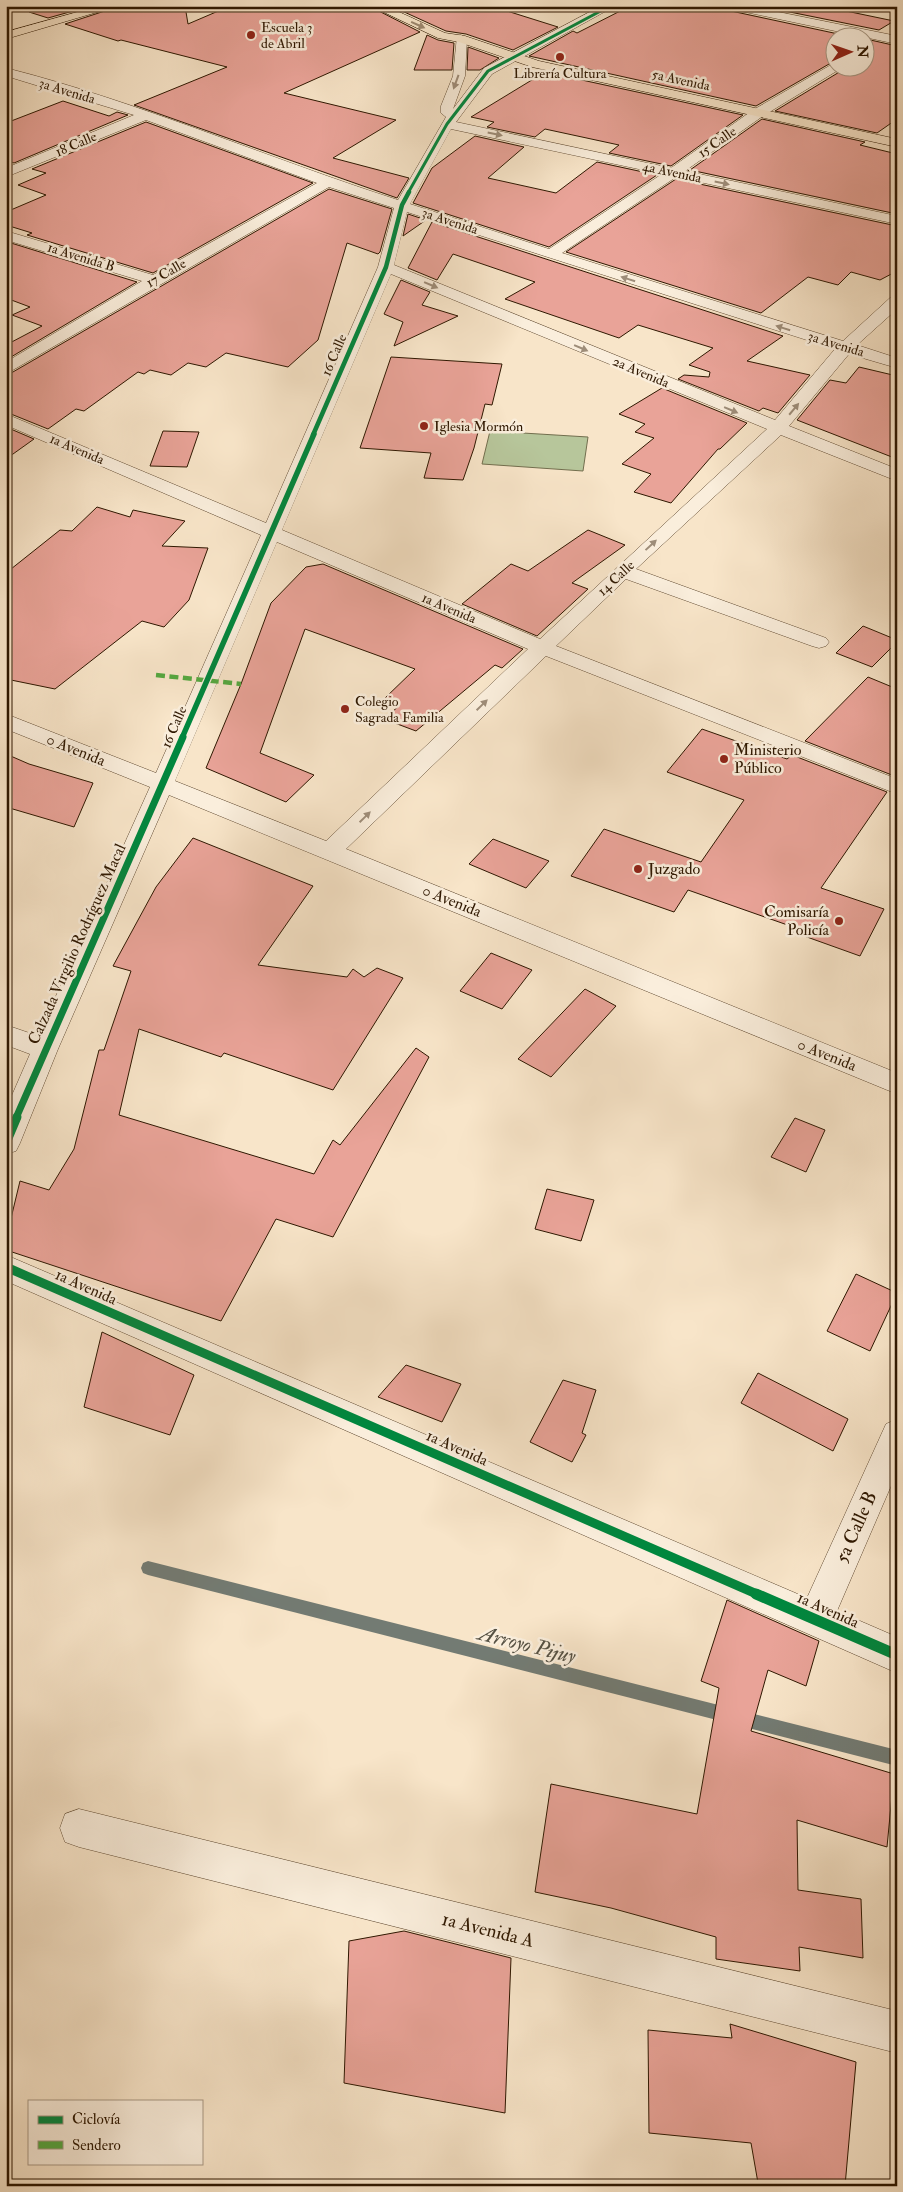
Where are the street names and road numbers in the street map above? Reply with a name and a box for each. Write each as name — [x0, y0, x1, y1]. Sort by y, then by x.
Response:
street label: 5a Avenida — [651, 66, 712, 94]
street label: 3a Avenida — [37, 74, 97, 108]
street label: 15 Calle — [695, 123, 740, 161]
street label: 18 Calle — [53, 128, 99, 160]
street label: 4a Avenida — [641, 157, 703, 187]
street label: 3a Avenida — [420, 204, 480, 238]
street label: 1a Avenida B — [45, 239, 117, 275]
street label: 17 Calle — [143, 255, 189, 291]
street label: 3a Avenida — [806, 327, 866, 361]
street label: 16 Calle — [318, 331, 350, 379]
street label: 2a Avenida — [610, 353, 672, 392]
street label: 1a Avenida — [47, 430, 107, 468]
street label: 14 Calle — [594, 557, 638, 599]
street label: 1a Avenida — [419, 589, 479, 627]
street label: 16 Calle — [158, 703, 190, 751]
street label: 0 Avenida — [44, 729, 109, 771]
street label: Calzada Virgilio Rodríguez Macal — [24, 841, 130, 1047]
street label: 0 Avenida — [420, 880, 485, 922]
street label: 0 Avenida — [795, 1034, 860, 1076]
street label: 1a Avenida — [52, 1264, 120, 1310]
street label: 1a Avenida — [423, 1425, 491, 1471]
street label: 5a Calle B — [830, 1487, 882, 1567]
street label: 1a Avenida — [794, 1587, 862, 1633]
street label: 1a Avenida A — [439, 1907, 537, 1953]

